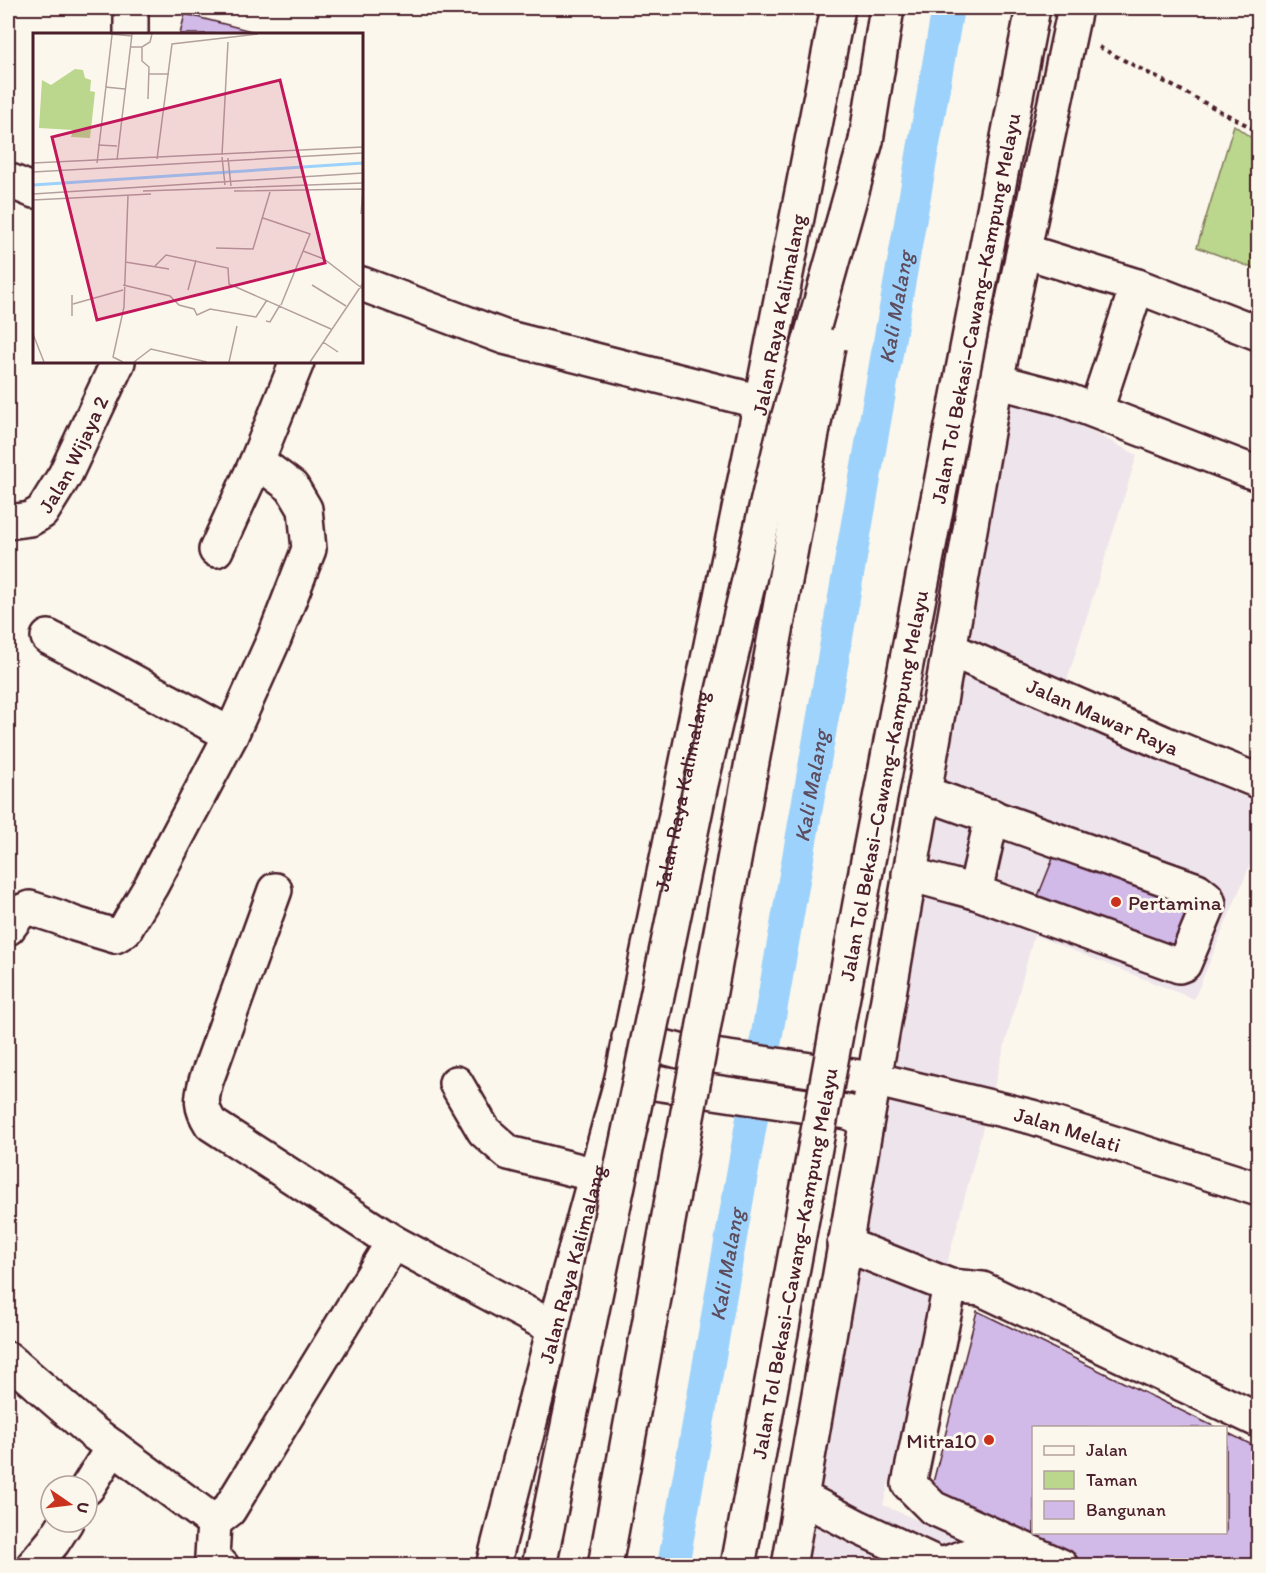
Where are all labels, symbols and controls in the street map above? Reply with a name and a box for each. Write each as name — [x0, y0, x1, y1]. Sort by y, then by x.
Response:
inset map — [33, 33, 363, 363]
street label: Jalan Tol Bekasi–Cawang–Kampung Melayu — [925, 110, 1025, 506]
street label: Jalan Raya Kalimalang — [746, 212, 810, 417]
water label: Kali Malang — [872, 247, 919, 365]
street label: Jalan Wijaya 2 — [32, 391, 113, 517]
street label: Jalan Tol Bekasi–Cawang–Kampung Melayu — [834, 588, 933, 983]
street label: Jalan Mawar Raya — [1023, 672, 1183, 760]
street label: Jalan Raya Kalimalang — [648, 688, 714, 893]
water label: Kali Malang — [788, 725, 834, 844]
place label: Pertamina — [1128, 890, 1222, 915]
marker: Pertamina — [1109, 895, 1123, 909]
street label: Jalan Tol Bekasi–Cawang–Kampung Melayu — [746, 1065, 842, 1461]
street label: Jalan Melati — [1012, 1101, 1124, 1157]
street label: Jalan Raya Kalimalang — [533, 1162, 610, 1366]
water label: Kali Malang — [703, 1204, 750, 1323]
legend — [1032, 1426, 1227, 1534]
place label: Mitra10 — [906, 1428, 977, 1453]
marker: Mitra10 — [982, 1433, 996, 1447]
text: Jalan — [1086, 1439, 1128, 1461]
text: Taman — [1086, 1469, 1138, 1491]
north arrow — [39, 1474, 99, 1534]
text: Bangunan — [1086, 1499, 1166, 1521]
text: U — [73, 1500, 94, 1515]

